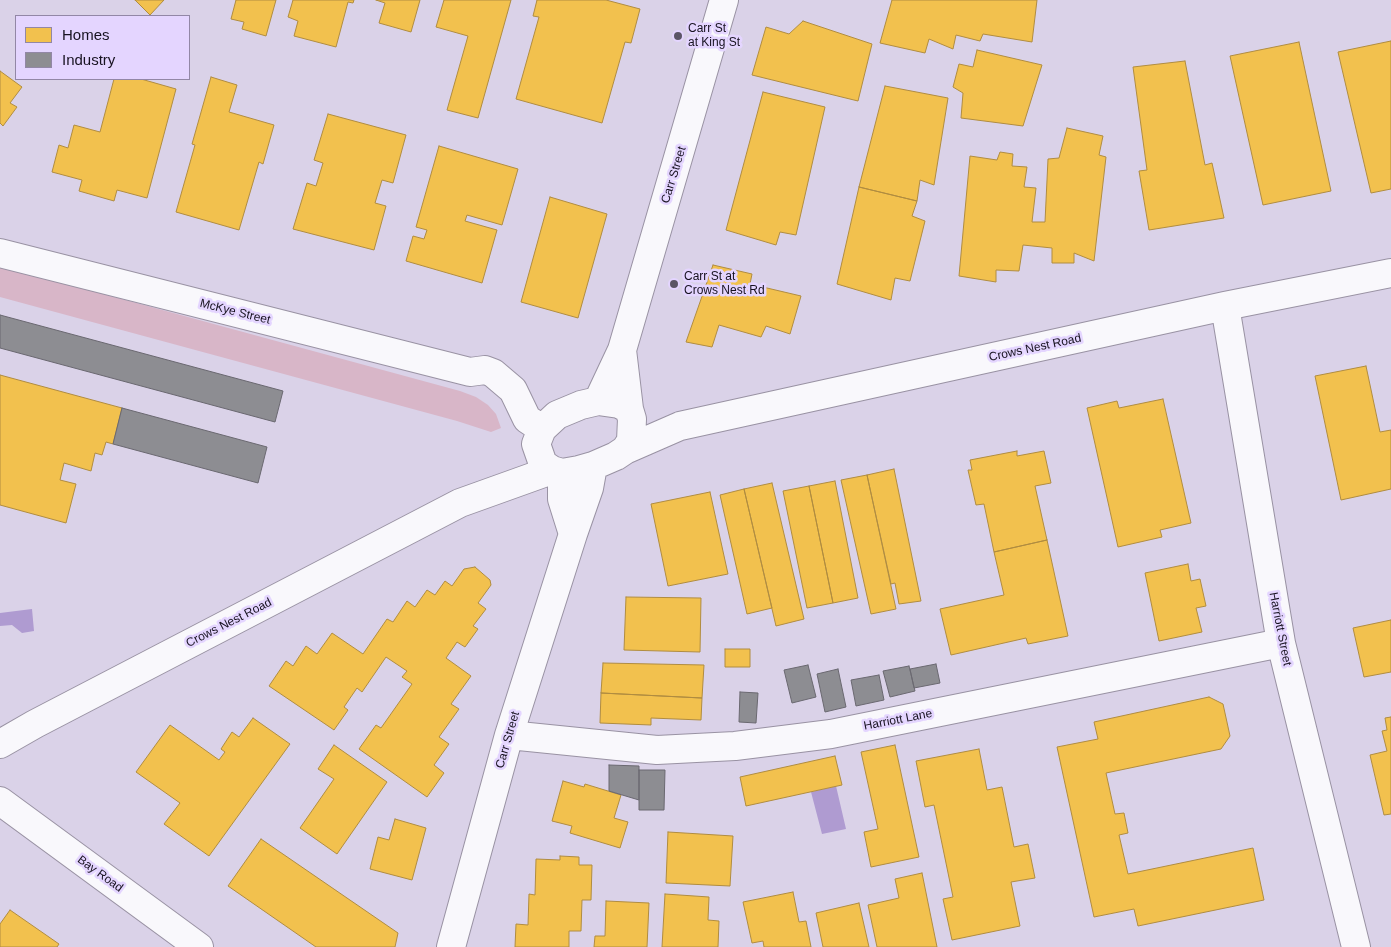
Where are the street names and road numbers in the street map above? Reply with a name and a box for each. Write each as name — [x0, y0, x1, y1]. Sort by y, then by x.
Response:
street label: Carr Street — [659, 145, 689, 205]
street label: McKye Street — [198, 296, 272, 328]
street label: Crows Nest Road — [988, 331, 1082, 365]
street label: Harriott Street — [1266, 591, 1294, 667]
street label: Crows Nest Road — [184, 595, 274, 651]
street label: Harriott Lane — [863, 706, 933, 734]
street label: Carr Street — [493, 710, 523, 770]
street label: Bay Road — [74, 853, 126, 895]

